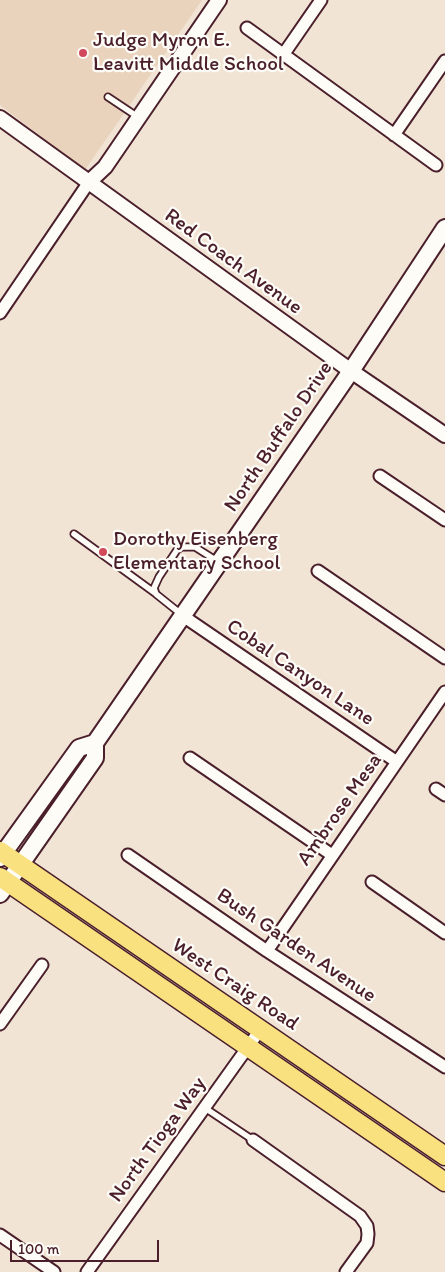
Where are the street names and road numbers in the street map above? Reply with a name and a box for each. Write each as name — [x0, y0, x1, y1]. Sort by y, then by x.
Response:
street label: Red Coach Avenue — [159, 203, 307, 321]
street label: North Buffalo Drive — [219, 357, 339, 517]
street label: Cobal Canyon Lane — [221, 614, 379, 732]
street label: Ambrose Mesa — [292, 749, 388, 871]
street label: Bush Garden Avenue — [211, 883, 381, 1009]
street label: West Craig Road — [167, 933, 303, 1037]
street label: North Tioga Way — [104, 1072, 212, 1208]

